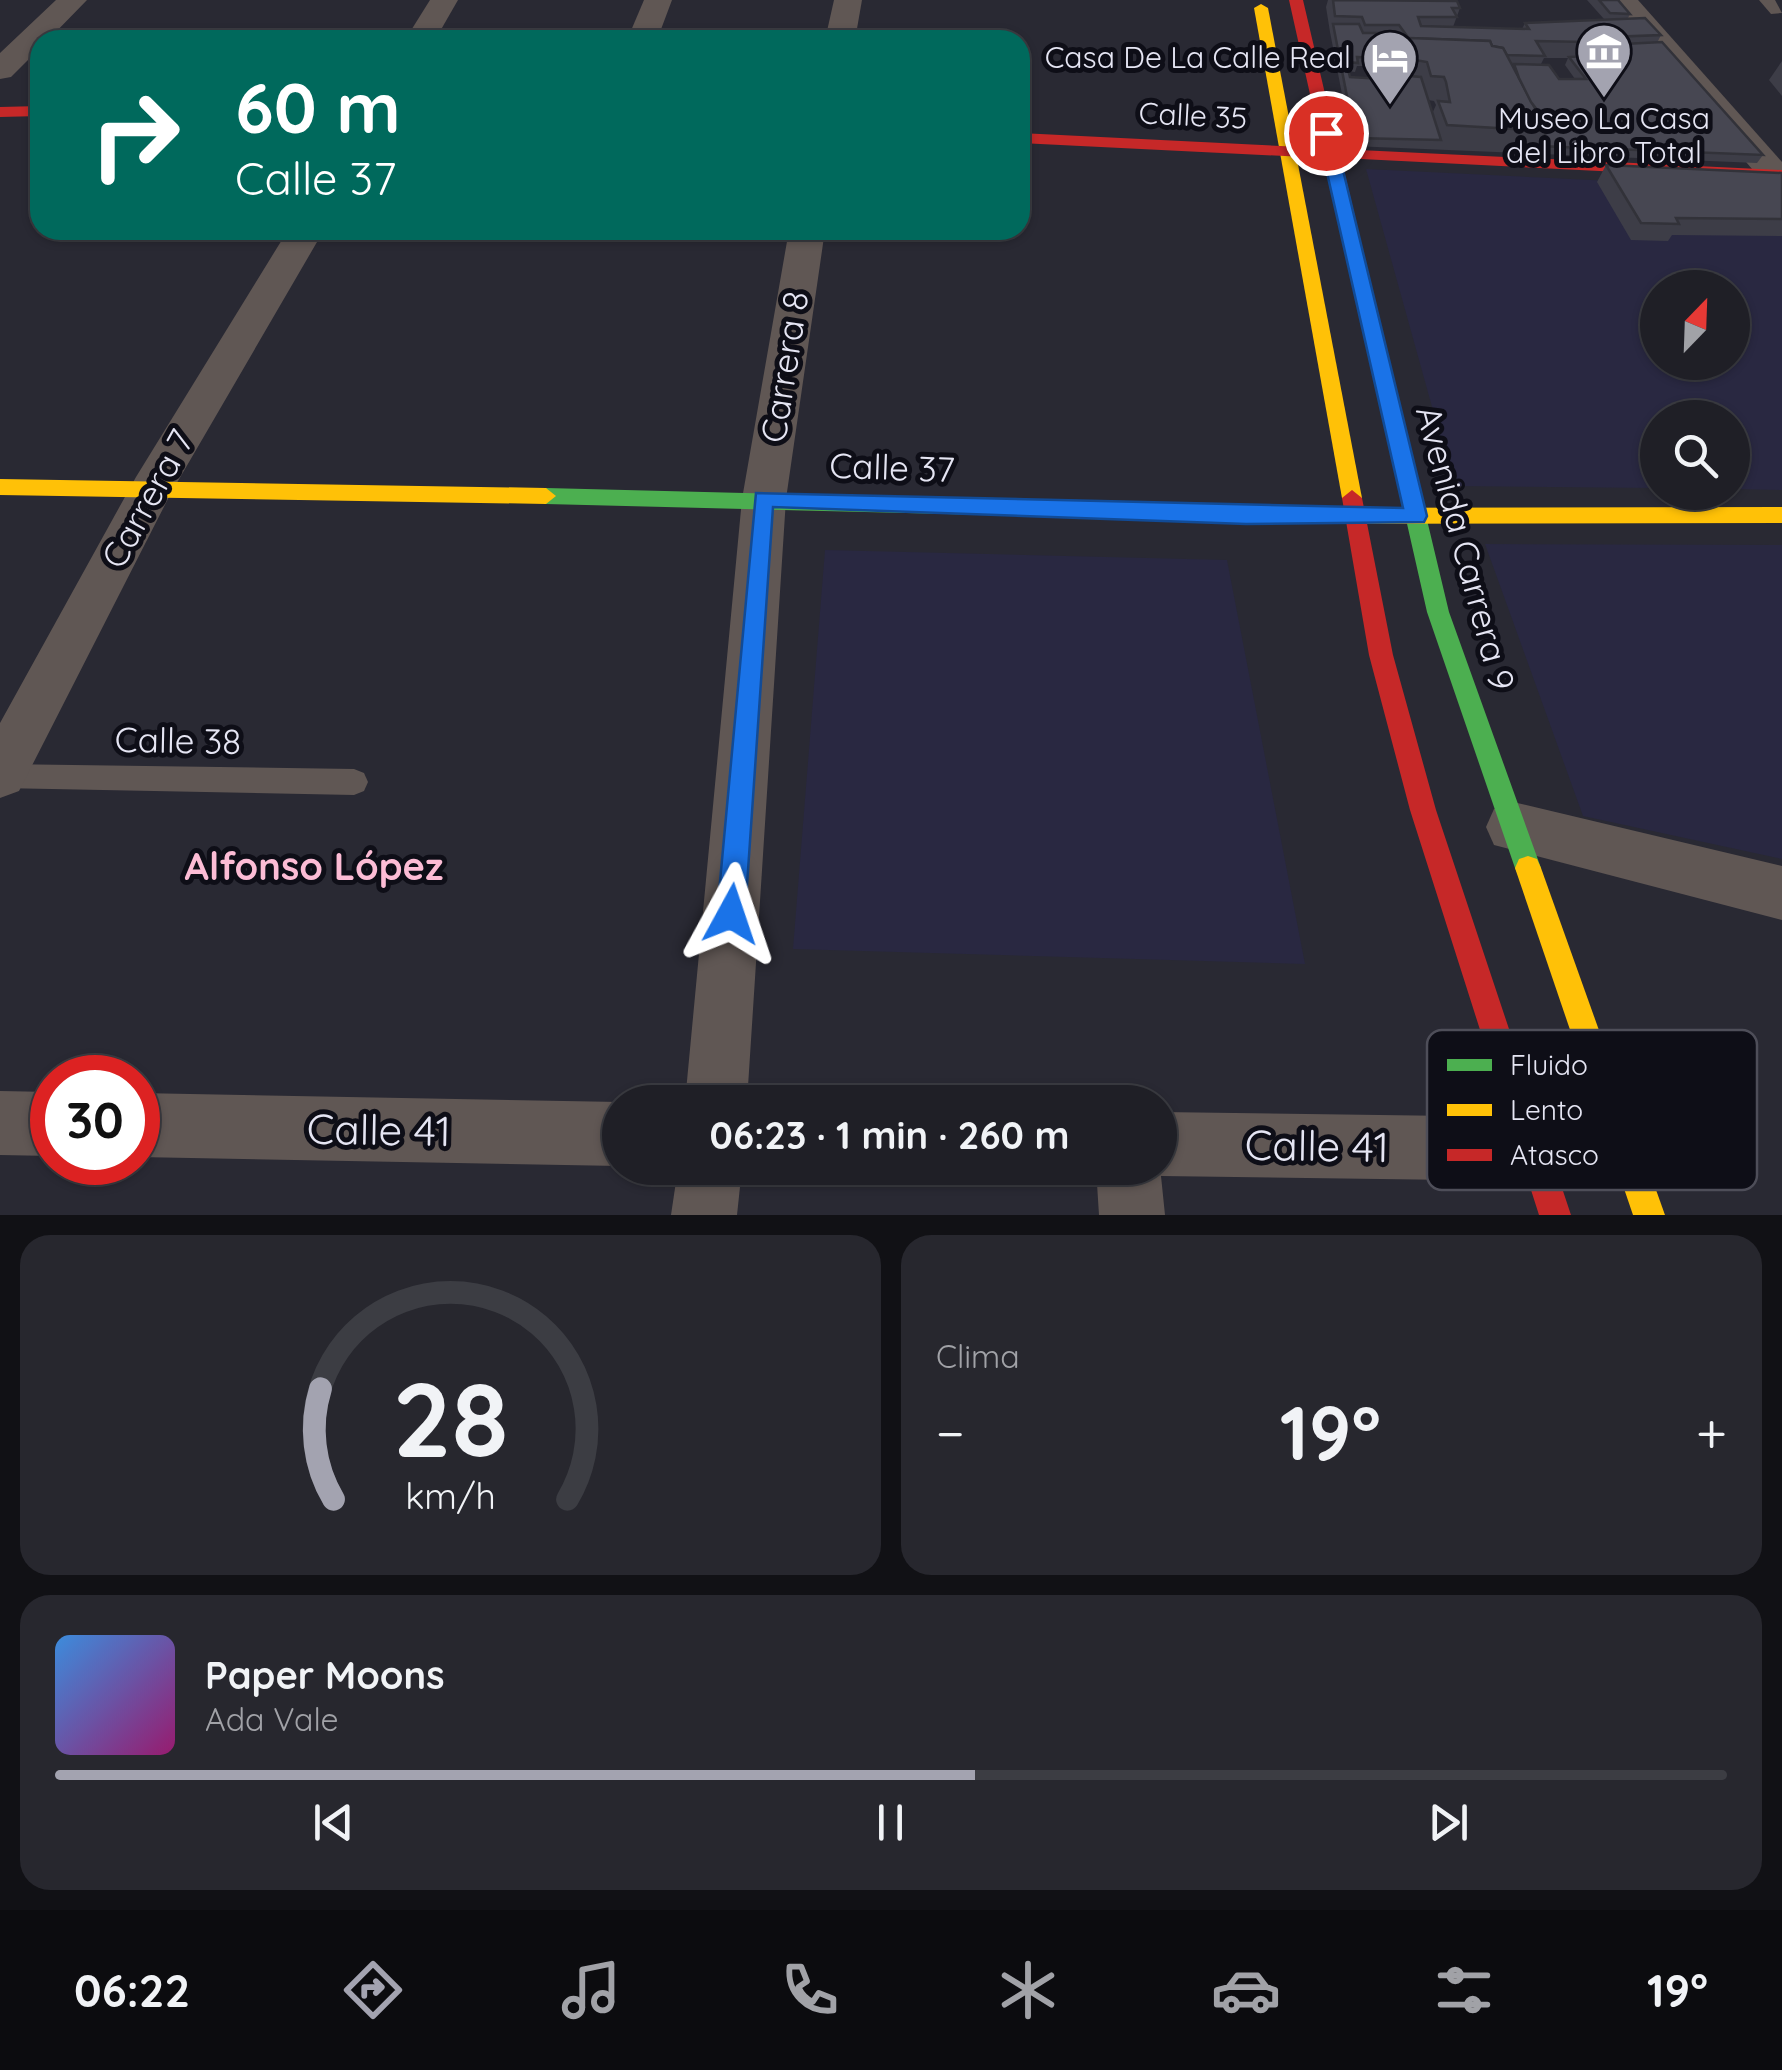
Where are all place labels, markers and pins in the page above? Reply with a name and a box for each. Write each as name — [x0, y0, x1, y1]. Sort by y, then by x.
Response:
museum icon: Museo La Casa del Libro Total — [1574, 21, 1634, 100]
hotel icon: Casa De La Calle Real — [1360, 28, 1420, 107]
place label: Casa De La Calle Real — [1045, 38, 1351, 76]
pin — [1284, 91, 1369, 176]
place label: Museo La Casa del Libro Total — [1498, 99, 1710, 171]

